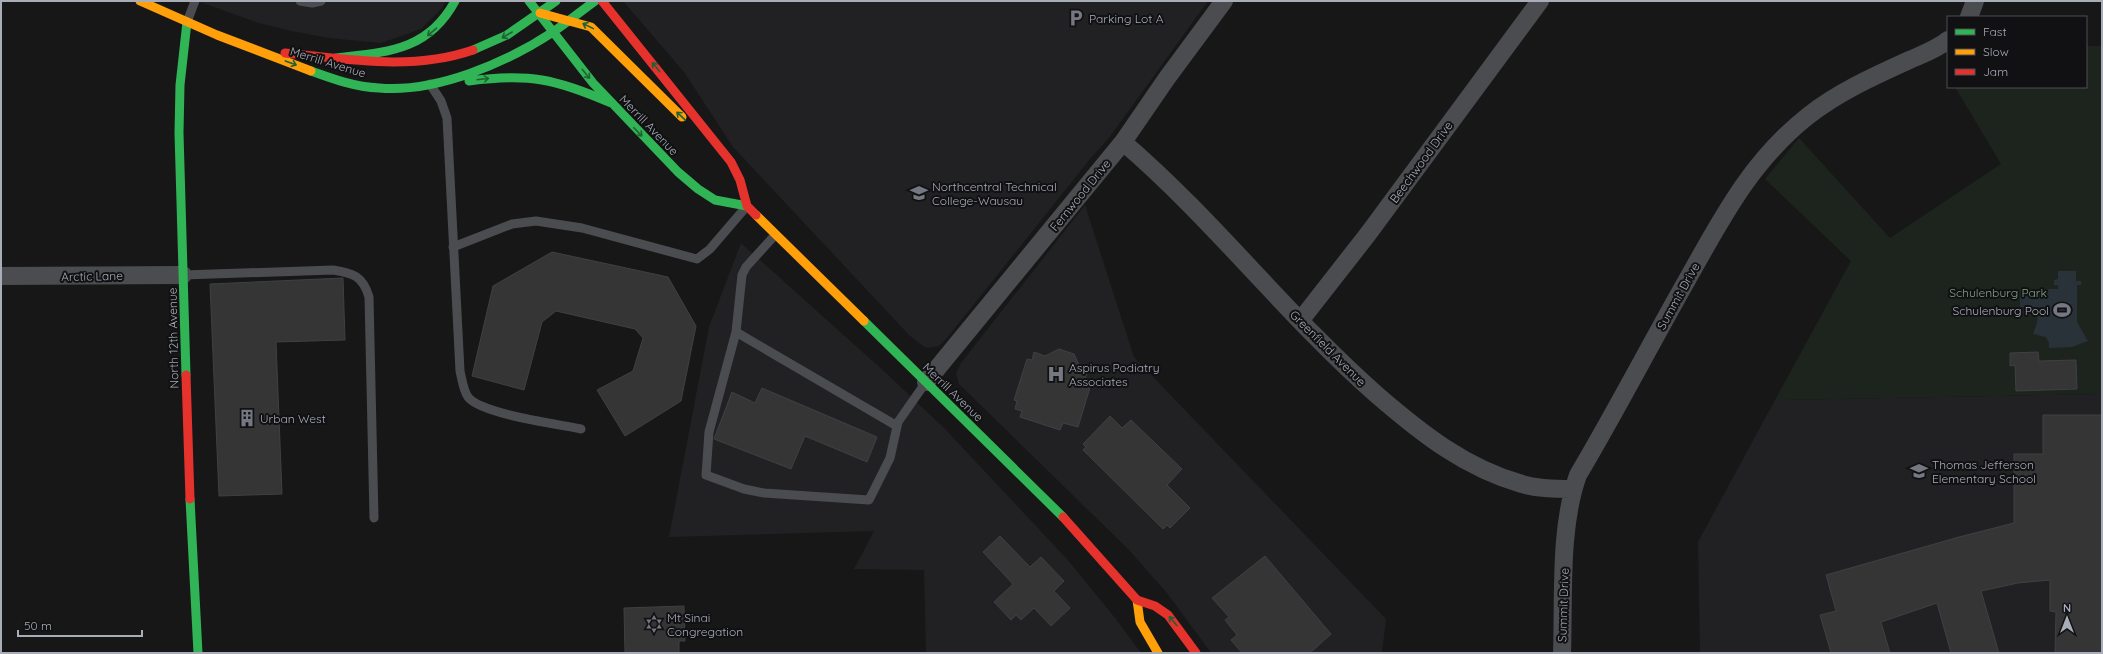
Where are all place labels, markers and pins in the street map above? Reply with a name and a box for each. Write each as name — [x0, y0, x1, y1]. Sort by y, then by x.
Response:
parking icon: Parking Lot A — [1066, 8, 1086, 28]
place label: Parking Lot A — [1089, 11, 1164, 26]
place label: Northcentral Technical College-Wausau — [932, 179, 1057, 208]
school or university icon: Northcentral Technical College-Wausau — [909, 183, 929, 203]
sports icon: Schulenburg Pool — [2052, 300, 2072, 320]
place label: Schulenburg Pool — [1952, 303, 2049, 318]
place label: Aspirus Podiatry Associates — [1069, 360, 1159, 389]
hospital icon: Aspirus Podiatry Associates — [1046, 364, 1066, 384]
building icon: Urban West — [237, 408, 257, 428]
place label: Urban West — [260, 411, 326, 426]
place label: Thomas Jefferson Elementary School — [1932, 457, 2036, 486]
school or university icon: Thomas Jefferson Elementary School — [1909, 461, 1929, 481]
place label: Mt Sinai Congregation — [667, 610, 743, 639]
synagogue icon: Mt Sinai Congregation — [644, 614, 664, 634]

